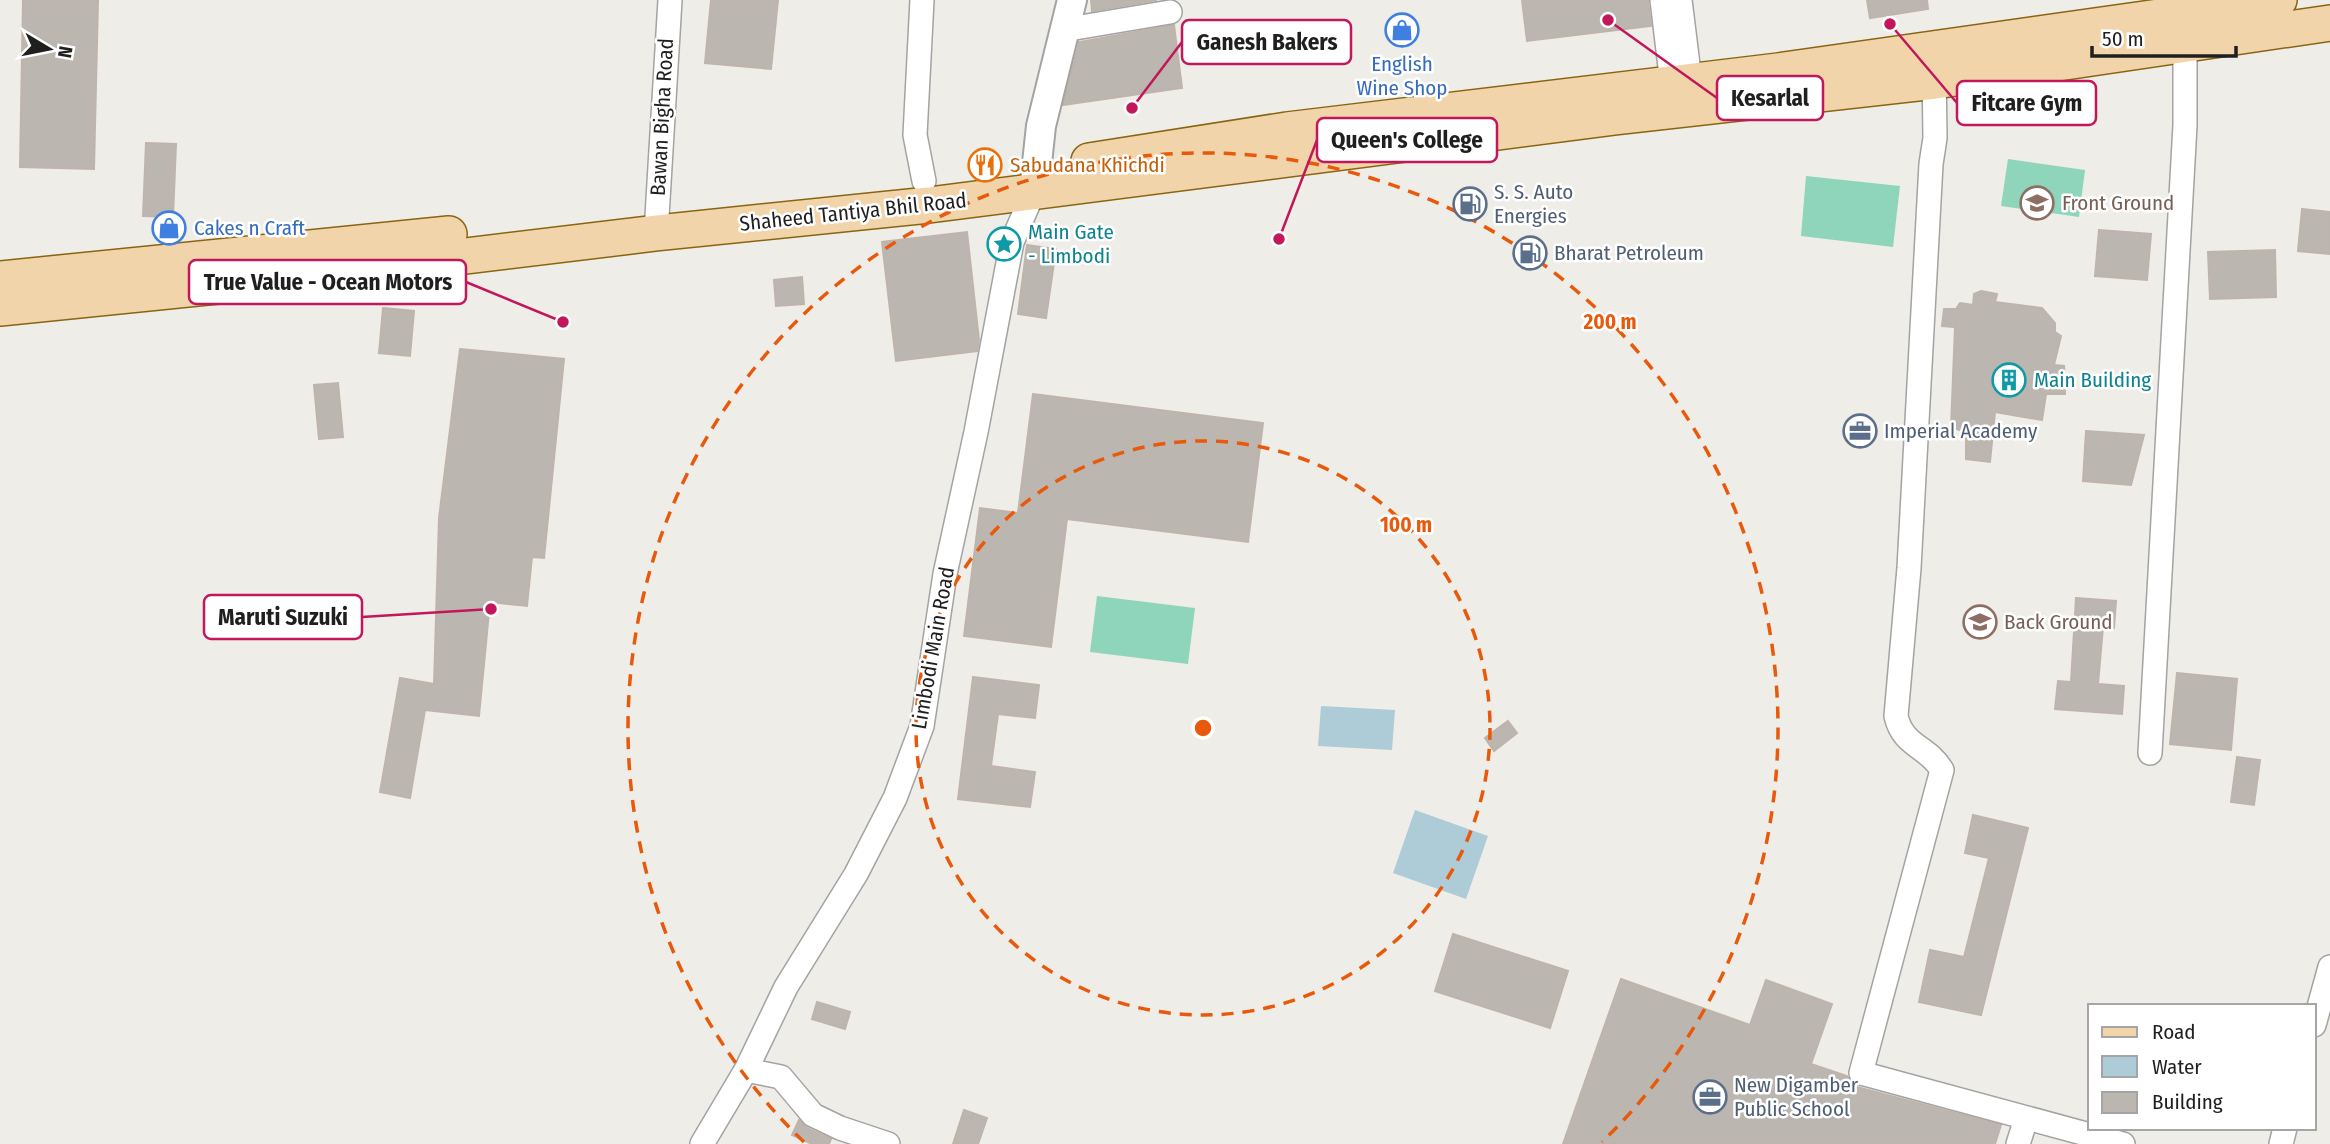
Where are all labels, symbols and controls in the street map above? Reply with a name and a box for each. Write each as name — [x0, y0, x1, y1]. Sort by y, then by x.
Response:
shop icon: English Wine Shop — [1383, 11, 1421, 49]
north arrow — [14, 14, 84, 84]
scale bar — [2092, 14, 2236, 58]
callout: Ganesh Bakers — [1182, 20, 1351, 64]
text: 50 m — [2102, 26, 2144, 52]
text: Ganesh Bakers — [1196, 28, 1338, 56]
street label: Bawan Bigha Road — [645, 37, 679, 197]
text: N — [53, 44, 78, 59]
place label: English Wine Shop — [1356, 51, 1448, 101]
callout: Kesarlal — [1717, 76, 1823, 120]
callout: Fitcare Gym — [1957, 81, 2096, 125]
text: Kesarlal — [1731, 84, 1810, 112]
text: Fitcare Gym — [1972, 89, 2082, 117]
callout: Queen's College — [1317, 118, 1497, 162]
text: Queen's College — [1331, 126, 1483, 154]
restaurant icon: Sabudana Khichdi — [966, 146, 1004, 184]
place label: Sabudana Khichdi — [1010, 152, 1165, 178]
place label: S. S. Auto Energies — [1494, 179, 1573, 229]
school or university icon: Front Ground — [2018, 184, 2056, 222]
fuel station icon: S. S. Auto Energies — [1451, 185, 1489, 223]
street label: Shaheed Tantiya Bhil Road — [738, 187, 968, 237]
place label: Front Ground — [2062, 190, 2174, 216]
shop icon: Cakes n Craft — [150, 209, 188, 247]
place label: Cakes n Craft — [194, 215, 305, 241]
place label: Main Gate - Limbodi — [1028, 219, 1114, 269]
place icon: Main Gate - Limbodi — [985, 225, 1023, 263]
fuel station icon: Bharat Petroleum — [1511, 234, 1549, 272]
place label: Bharat Petroleum — [1554, 240, 1704, 266]
callout: True Value - Ocean Motors — [189, 260, 466, 304]
text: True Value - Ocean Motors — [204, 268, 452, 296]
text: 200 m — [1582, 309, 1637, 335]
building icon: Main Building — [1990, 361, 2028, 399]
place label: Main Building — [2034, 367, 2151, 393]
office icon: Imperial Academy — [1841, 412, 1879, 450]
place label: Imperial Academy — [1884, 418, 2038, 444]
text: 100 m — [1380, 512, 1432, 538]
street label: Limbodi Main Road — [906, 565, 960, 731]
callout: Maruti Suzuki — [204, 595, 362, 639]
text: Maruti Suzuki — [218, 603, 348, 631]
school or university icon: Back Ground — [1961, 603, 1999, 641]
place label: Back Ground — [2004, 609, 2113, 635]
centre of rings — [1191, 716, 1215, 740]
legend — [2088, 1004, 2316, 1130]
text: Road — [2152, 1019, 2196, 1045]
text: Water — [2152, 1054, 2202, 1080]
place label: New Digamber Public School — [1734, 1072, 1859, 1122]
office icon: New Digamber Public School — [1691, 1078, 1729, 1116]
text: Building — [2152, 1089, 2223, 1115]

